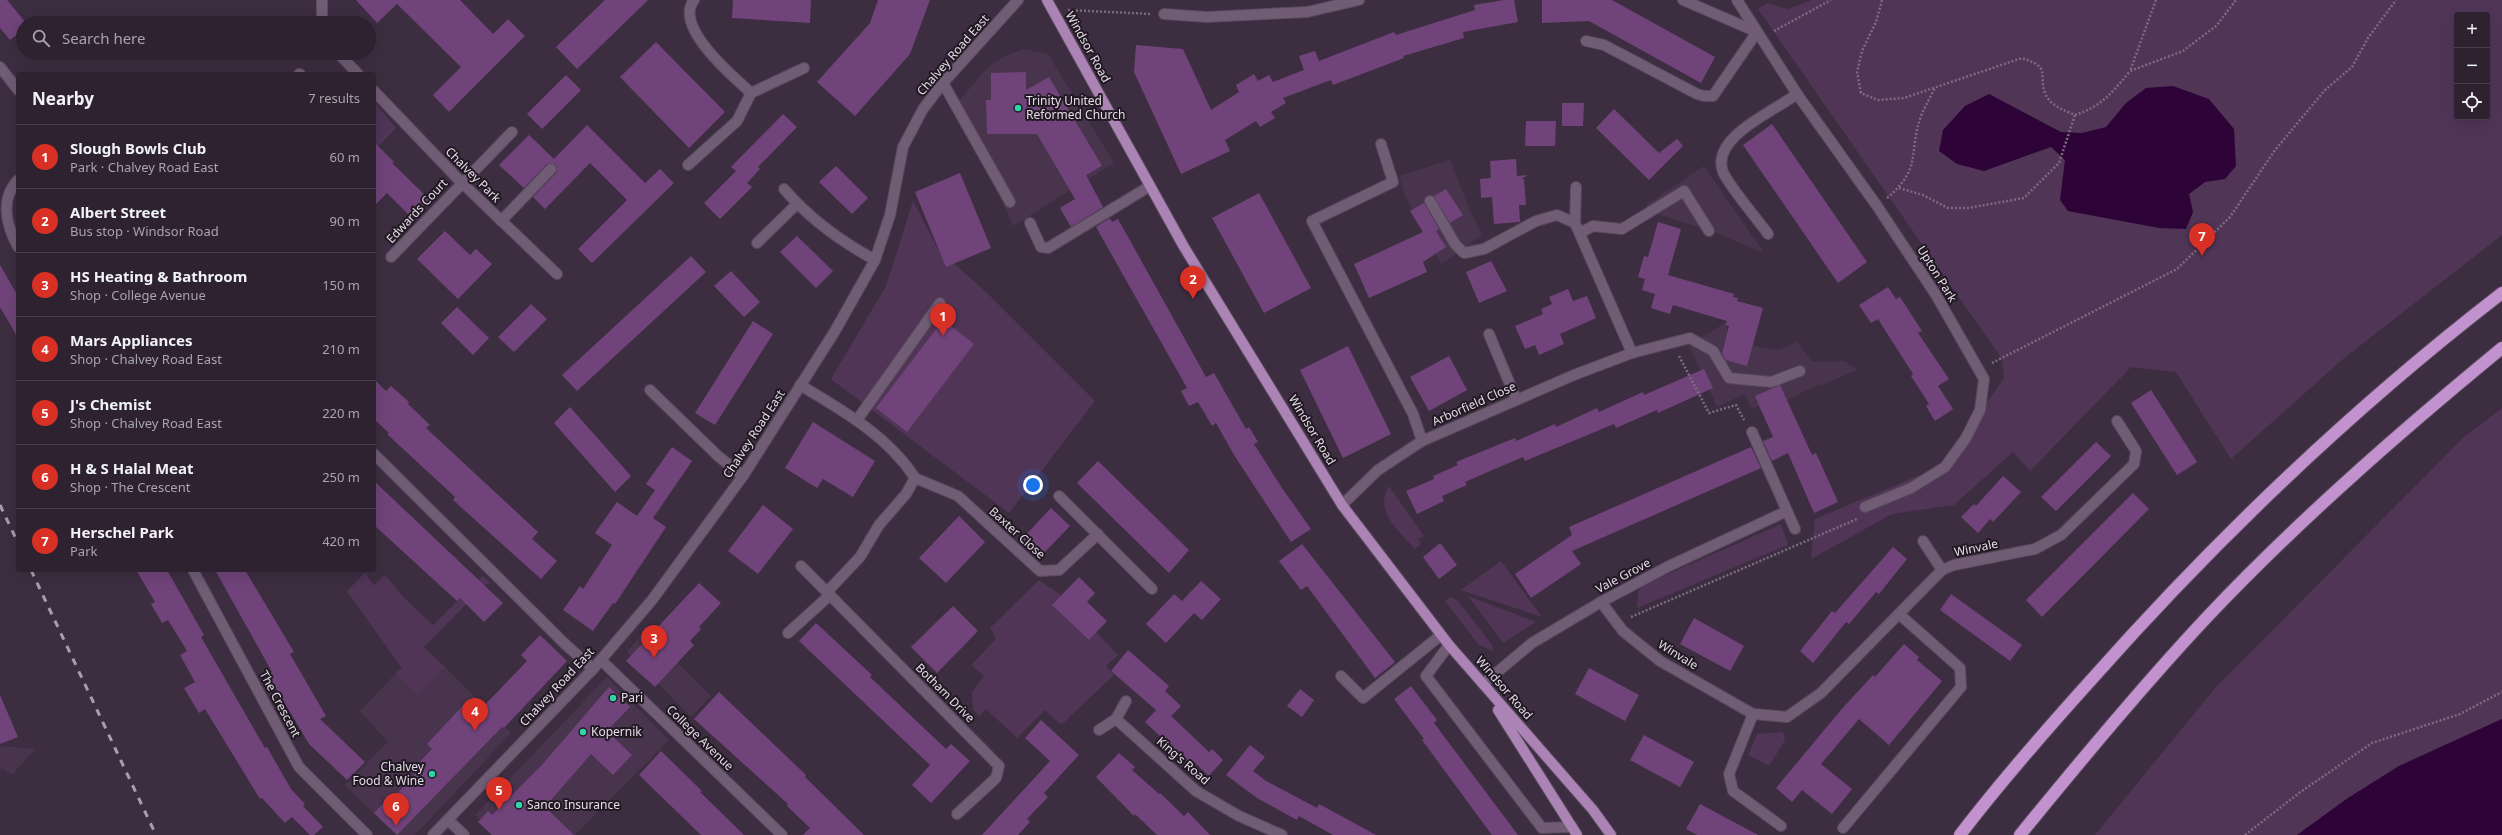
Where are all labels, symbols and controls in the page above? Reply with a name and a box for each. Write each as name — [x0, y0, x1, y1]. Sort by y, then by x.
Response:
street label: Windsor Road — [1062, 8, 1115, 85]
street label: Chalvey Road East — [913, 10, 993, 99]
map controls — [2454, 12, 2490, 120]
button: + — [2454, 12, 2490, 48]
search box — [16, 16, 376, 60]
icon: search — [30, 27, 52, 49]
text: Search here — [62, 28, 145, 48]
button: − — [2454, 48, 2490, 84]
button: locate — [2454, 84, 2490, 120]
text: Nearby — [32, 87, 94, 110]
text: 7 results — [308, 89, 360, 107]
place label: Trinity United Reformed Church — [1026, 92, 1125, 123]
marker: Trinity United Reformed Church — [1013, 103, 1023, 113]
text: Slough Bowls Club — [70, 138, 206, 158]
street label: Chalvey Park — [442, 143, 505, 207]
text: 1 — [41, 148, 49, 166]
text: 60 m — [330, 148, 360, 166]
text: Park · Chalvey Road East — [70, 158, 218, 176]
street label: Edwards Court — [382, 174, 452, 247]
text: Albert Street — [70, 202, 166, 222]
text: 2 — [41, 212, 49, 230]
text: 90 m — [330, 212, 360, 230]
text: Bus stop · Windsor Road — [70, 222, 219, 240]
pin: 7 — [2189, 223, 2215, 256]
street label: Upton Park — [1913, 242, 1962, 306]
text: HS Heating & Bathroom — [70, 266, 247, 286]
pin: 2 — [1180, 266, 1206, 299]
text: 3 — [41, 276, 49, 294]
text: 150 m — [322, 276, 360, 294]
text: Shop · College Avenue — [70, 286, 206, 304]
pin: 1 — [930, 303, 956, 336]
text: Mars Appliances — [70, 330, 193, 350]
text: 4 — [41, 340, 49, 358]
text: 210 m — [322, 340, 360, 358]
text: Shop · Chalvey Road East — [70, 350, 222, 368]
street label: Arborfield Close — [1429, 377, 1519, 430]
street label: Chalvey Road East — [719, 386, 789, 481]
street label: Windsor Road — [1285, 392, 1340, 468]
text: J's Chemist — [70, 394, 151, 414]
text: 5 — [41, 404, 49, 422]
text: 220 m — [322, 404, 360, 422]
text: Shop · Chalvey Road East — [70, 414, 222, 432]
text: H & S Halal Meat — [70, 458, 194, 478]
text: 6 — [41, 468, 49, 486]
text: 250 m — [322, 468, 360, 486]
your location — [1023, 475, 1043, 495]
text: Shop · The Crescent — [70, 478, 190, 496]
street label: Baxter Close — [985, 503, 1049, 563]
text: Herschel Park — [70, 522, 174, 542]
text: 7 — [41, 532, 49, 550]
text: 420 m — [322, 532, 360, 550]
street label: Winvale — [1952, 535, 2000, 560]
text: Park — [70, 542, 97, 560]
street label: Vale Grove — [1592, 554, 1653, 597]
pin: 3 — [641, 625, 667, 658]
street label: Winvale — [1655, 636, 1702, 674]
street label: Chalvey Road East — [516, 643, 598, 730]
street label: Windsor Road — [1472, 652, 1537, 723]
street label: Botham Drive — [912, 659, 979, 726]
street label: The Crescent — [256, 668, 305, 741]
place label: Pari — [621, 689, 643, 706]
marker: Pari — [608, 693, 618, 703]
pin: 4 — [462, 698, 488, 731]
street label: College Avenue — [663, 701, 738, 774]
place label: Kopernik — [591, 723, 642, 740]
marker: Kopernik — [578, 727, 588, 737]
street label: King's Road — [1153, 733, 1214, 788]
place label: Chalvey Food & Wine — [352, 758, 425, 789]
marker: Chalvey Food & Wine — [427, 769, 437, 779]
pin: 5 — [486, 777, 512, 810]
pin: 6 — [383, 793, 409, 826]
place label: Sanco Insurance — [527, 796, 620, 813]
marker: Sanco Insurance — [514, 800, 524, 810]

